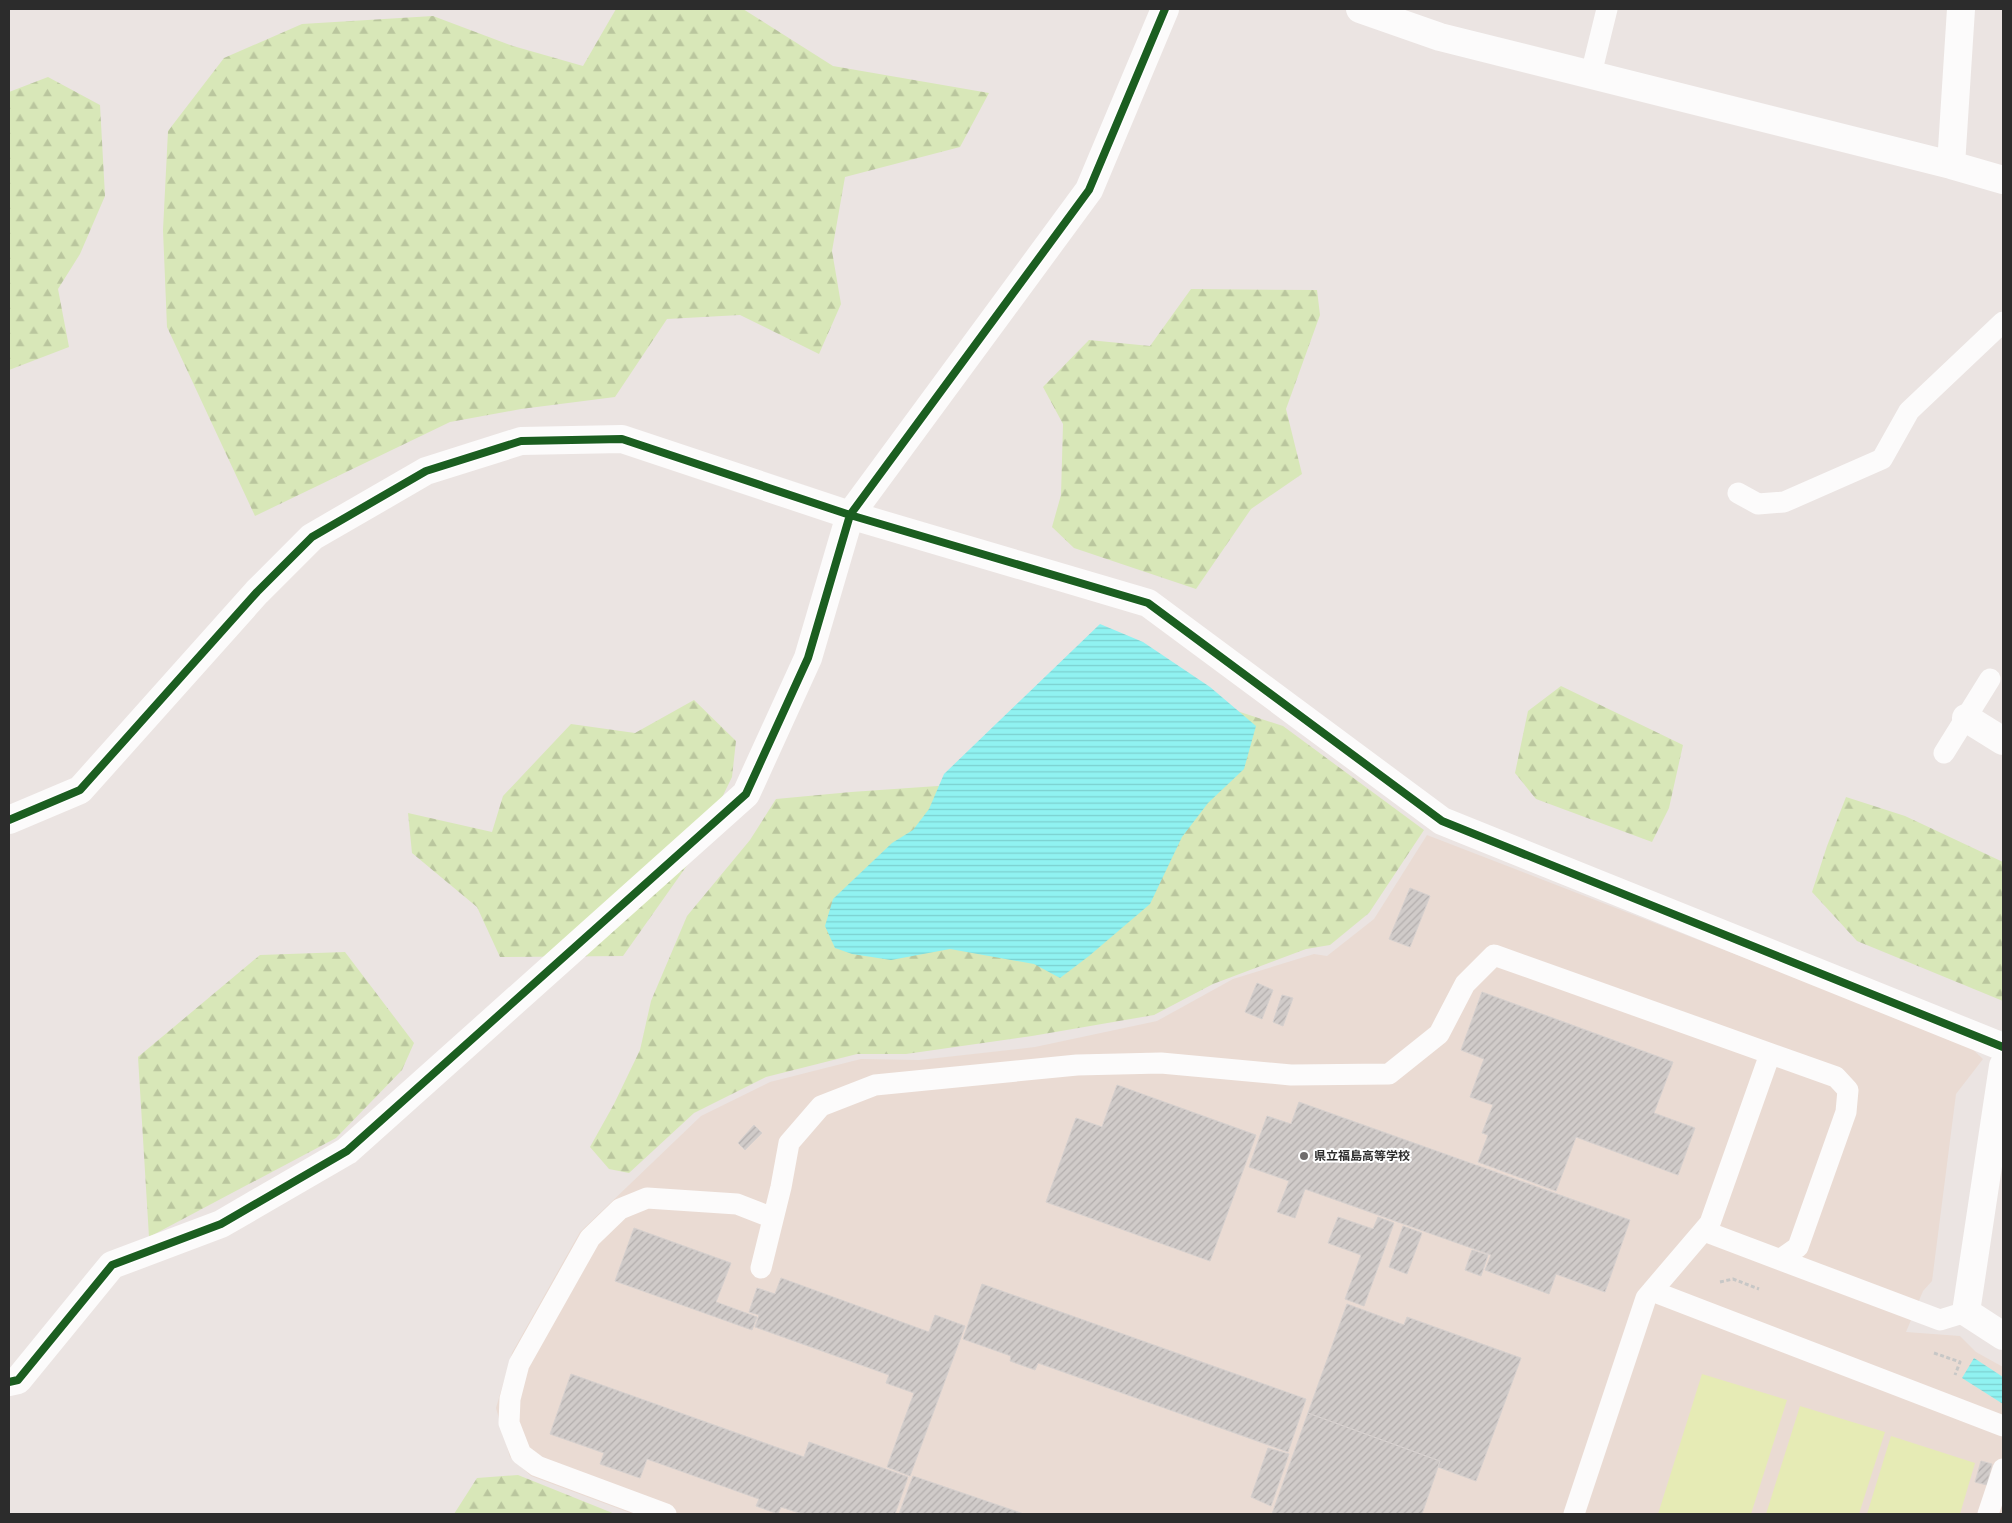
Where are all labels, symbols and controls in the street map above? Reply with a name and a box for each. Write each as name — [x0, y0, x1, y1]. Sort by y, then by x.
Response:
place label: 県立福島高等学校 — [1314, 1148, 1410, 1163]
marker: 県立福島高等学校 — [1298, 1150, 1310, 1162]

